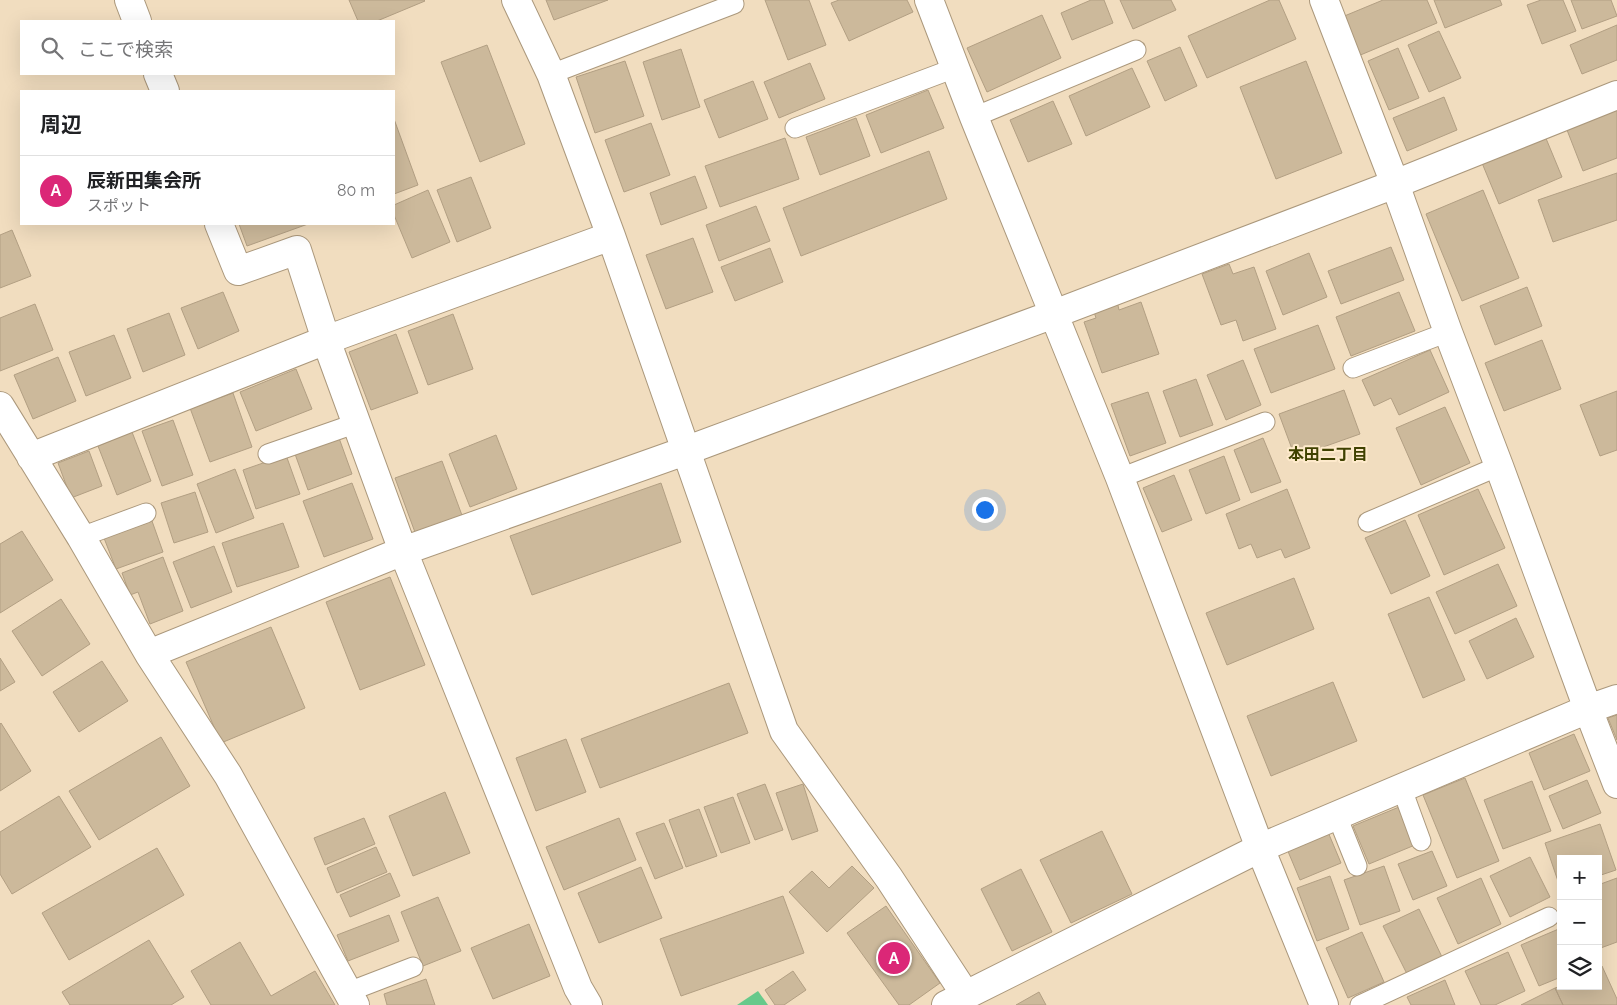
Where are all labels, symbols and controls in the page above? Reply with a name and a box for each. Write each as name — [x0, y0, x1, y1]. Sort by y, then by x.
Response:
search box — [20, 20, 395, 75]
icon: search — [38, 34, 66, 62]
text: ここで検索 — [78, 38, 173, 60]
text: 周辺 — [40, 112, 82, 137]
text: 辰新田集会所 — [87, 169, 201, 191]
text: A — [51, 181, 61, 200]
text: 80 m — [337, 181, 375, 200]
text: スポット — [87, 196, 151, 215]
district label: 本田二丁目 — [1288, 445, 1368, 464]
your location — [972, 497, 998, 523]
map controls — [1557, 855, 1602, 990]
button: + — [1557, 855, 1602, 900]
button: − — [1557, 900, 1602, 945]
pin: A — [878, 939, 910, 977]
button: layers — [1557, 945, 1602, 990]

